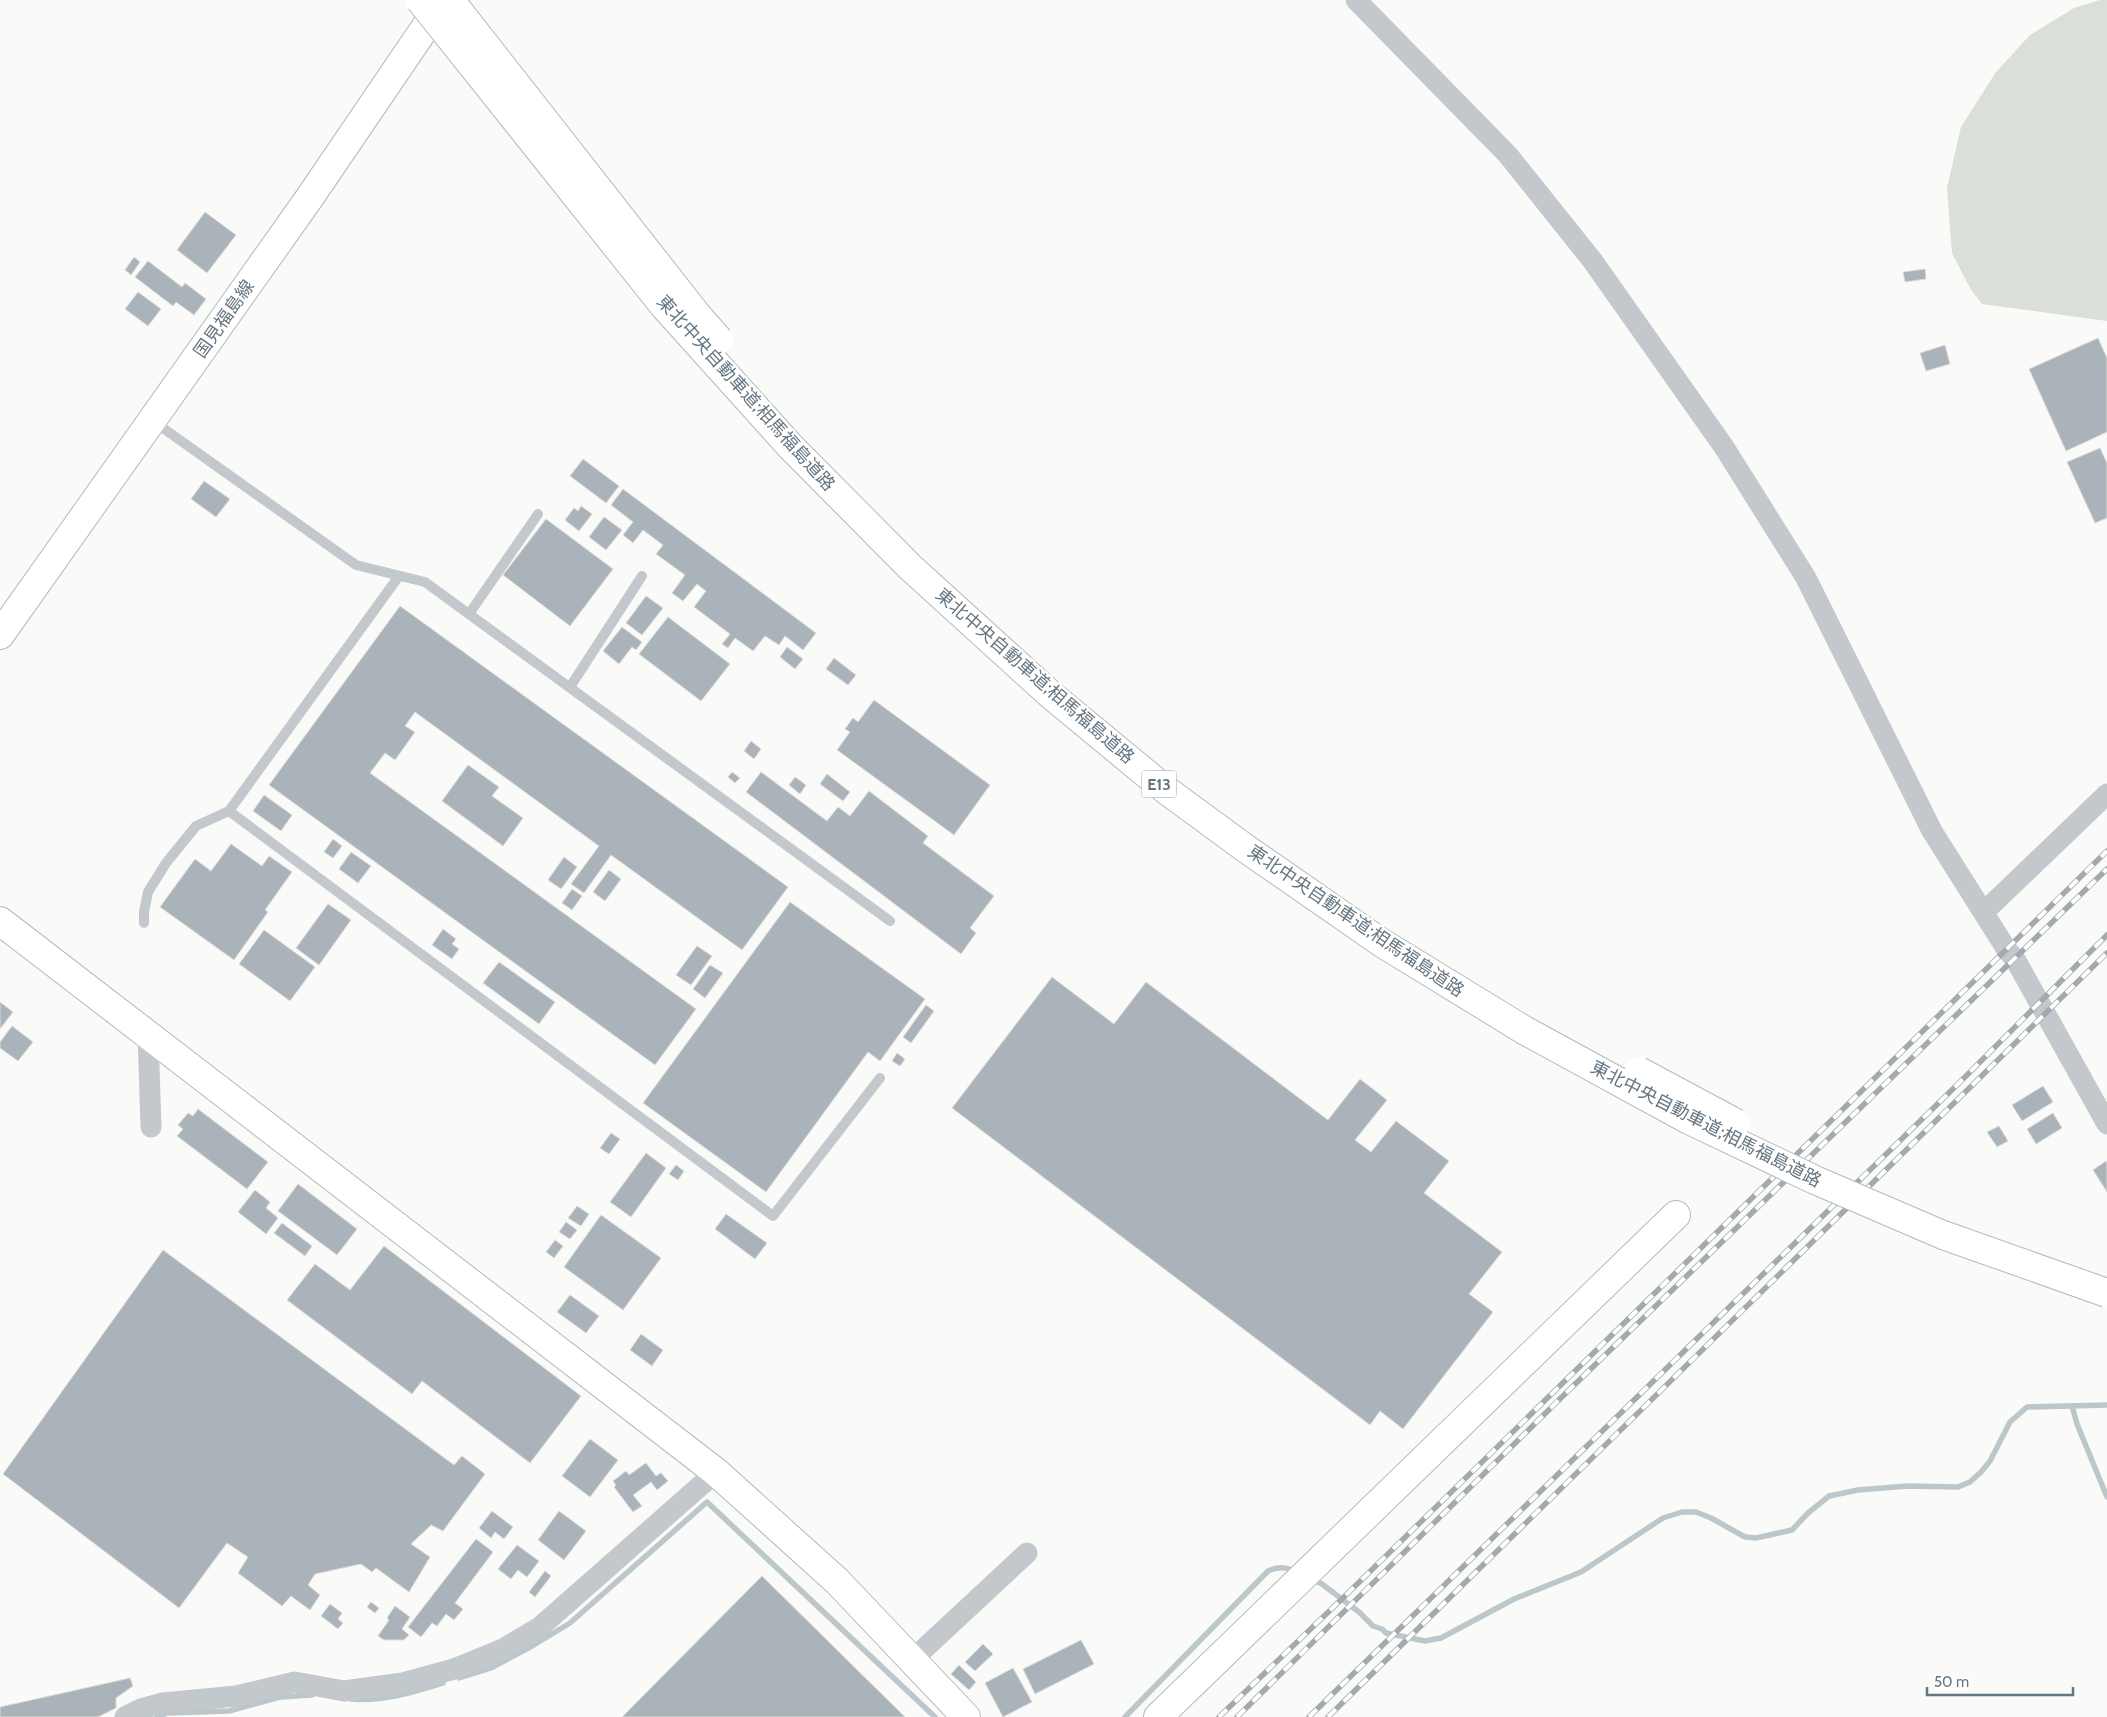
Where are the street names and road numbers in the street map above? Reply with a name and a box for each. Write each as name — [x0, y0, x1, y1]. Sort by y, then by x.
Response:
street label: 国見福島線 — [189, 276, 259, 362]
street label: 東北中央自動車道;相馬福島道路 — [652, 291, 840, 495]
street label: 東北中央自動車道;相馬福島道路 — [931, 584, 1139, 768]
road number: E13 — [1142, 771, 1176, 798]
street label: 東北中央自動車道;相馬福島道路 — [1244, 840, 1468, 1002]
street label: 東北中央自動車道;相馬福島道路 — [1587, 1056, 1825, 1192]

